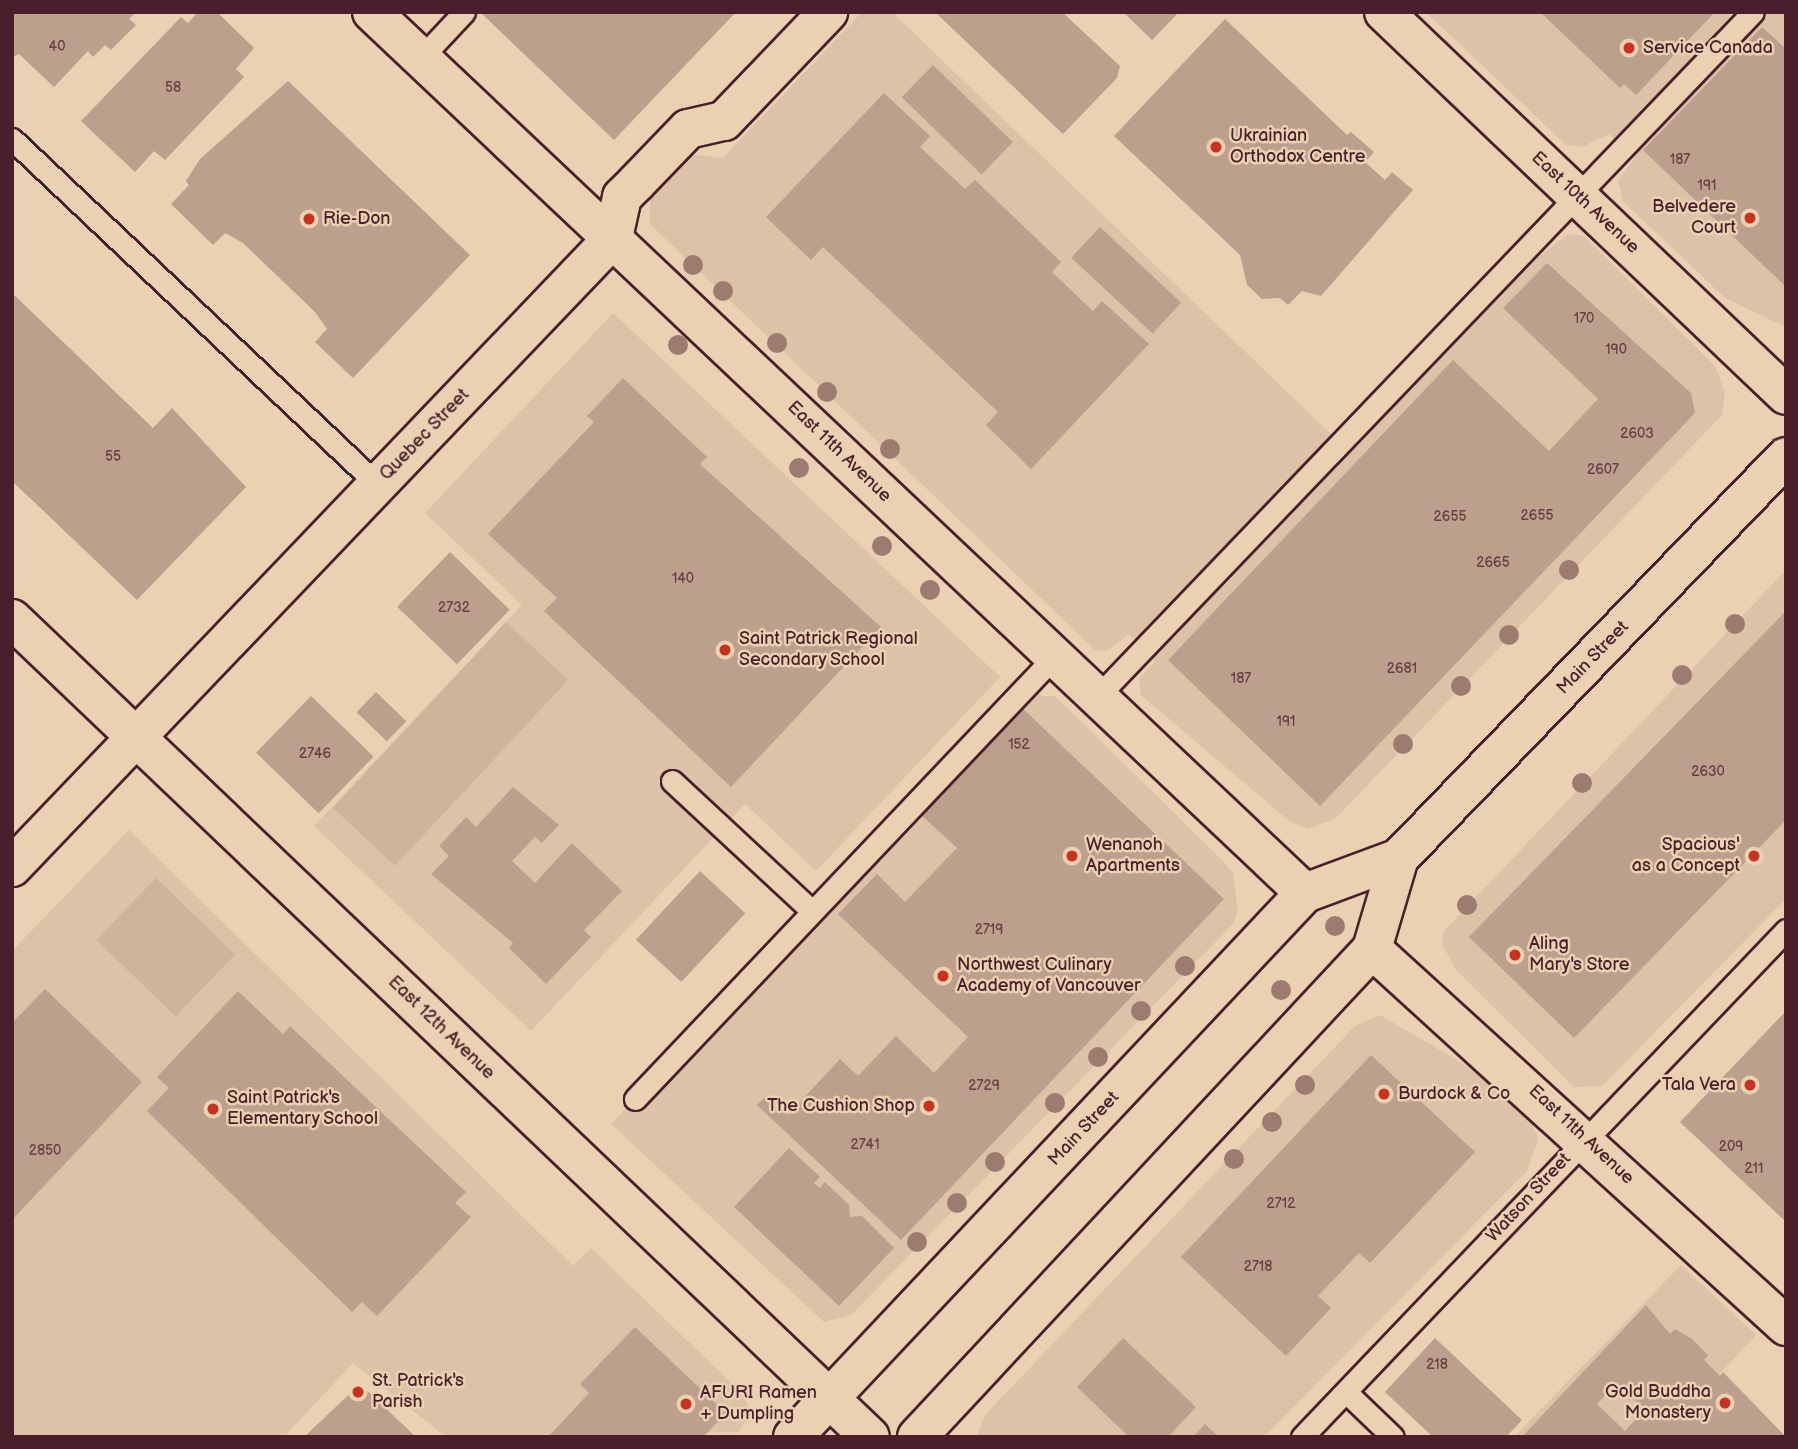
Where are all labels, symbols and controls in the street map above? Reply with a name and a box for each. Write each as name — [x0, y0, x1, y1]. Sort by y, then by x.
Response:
place label: Service Canada — [1643, 37, 1773, 59]
house number: 40 — [49, 39, 65, 55]
marker: Service Canada — [1621, 40, 1637, 56]
house number: 58 — [165, 80, 181, 96]
place label: Ukrainian Orthodox Centre — [1230, 126, 1365, 168]
marker: Ukrainian Orthodox Centre — [1208, 139, 1224, 155]
street label: East 10th Avenue — [1527, 147, 1643, 259]
house number: 187 — [1670, 152, 1690, 168]
house number: 191 — [1698, 178, 1716, 194]
place label: Belvedere Court — [1652, 197, 1736, 240]
place label: Rie-Don — [323, 208, 391, 230]
marker: Belvedere Court — [1742, 210, 1758, 226]
marker: Rie-Don — [301, 211, 317, 227]
house number: 170 — [1574, 311, 1594, 327]
house number: 190 — [1605, 342, 1627, 358]
street label: Quebec Street — [376, 385, 474, 485]
street label: East 11th Avenue — [783, 397, 895, 507]
house number: 2603 — [1620, 426, 1654, 442]
house number: 55 — [105, 449, 121, 465]
house number: 2607 — [1587, 462, 1619, 478]
house number: 2655 — [1521, 508, 1553, 524]
house number: 2655 — [1434, 509, 1466, 525]
house number: 2665 — [1476, 555, 1510, 571]
house number: 140 — [672, 571, 694, 587]
house number: 2732 — [438, 600, 470, 616]
street label: Main Street — [1552, 617, 1634, 699]
place label: Saint Patrick Regional Secondary School — [739, 629, 918, 672]
marker: Saint Patrick Regional Secondary School — [717, 642, 733, 658]
house number: 2681 — [1387, 661, 1417, 677]
house number: 187 — [1231, 671, 1251, 687]
house number: 191 — [1277, 714, 1295, 730]
house number: 152 — [1008, 737, 1030, 753]
house number: 2746 — [299, 746, 331, 762]
house number: 2630 — [1691, 764, 1725, 780]
place label: Wenanoh Apartments — [1086, 835, 1180, 878]
place label: Spacious' as a Concept — [1632, 835, 1740, 878]
marker: Wenanoh Apartments — [1064, 848, 1080, 864]
marker: Spacious' as a Concept — [1746, 848, 1762, 864]
house number: 2719 — [975, 922, 1003, 938]
place label: Aling Mary's Store — [1529, 934, 1630, 976]
marker: Aling Mary's Store — [1507, 947, 1523, 963]
place label: Northwest Culinary Academy of Vancouver — [957, 955, 1142, 998]
marker: Northwest Culinary Academy of Vancouver — [935, 968, 951, 984]
street label: East 12th Avenue — [383, 972, 499, 1084]
place label: Tala Vera — [1661, 1074, 1736, 1096]
marker: Tala Vera — [1742, 1077, 1758, 1093]
house number: 2729 — [968, 1078, 1000, 1094]
street label: East 11th Avenue — [1524, 1081, 1638, 1189]
place label: Burdock & Co — [1398, 1083, 1510, 1105]
marker: Burdock & Co — [1376, 1086, 1392, 1102]
street label: Main Street — [1044, 1087, 1124, 1171]
place label: Saint Patrick's Elementary School — [227, 1088, 380, 1130]
place label: The Cushion Shop — [767, 1095, 915, 1117]
marker: The Cushion Shop — [921, 1098, 937, 1114]
marker: Saint Patrick's Elementary School — [205, 1101, 221, 1117]
house number: 2741 — [850, 1137, 880, 1153]
house number: 209 — [1719, 1139, 1743, 1155]
house number: 2850 — [29, 1143, 61, 1159]
street label: Watson Street — [1482, 1149, 1576, 1247]
house number: 211 — [1745, 1161, 1763, 1177]
house number: 2712 — [1267, 1196, 1295, 1212]
house number: 2718 — [1244, 1259, 1272, 1275]
house number: 218 — [1426, 1357, 1448, 1373]
place label: St. Patrick's Parish — [372, 1371, 464, 1414]
place label: Gold Buddha Monastery — [1605, 1382, 1711, 1424]
place label: AFURI Ramen + Dumpling — [700, 1383, 817, 1426]
marker: St. Patrick's Parish — [350, 1384, 366, 1400]
marker: Gold Buddha Monastery — [1717, 1395, 1733, 1411]
marker: AFURI Ramen + Dumpling — [678, 1396, 694, 1412]

